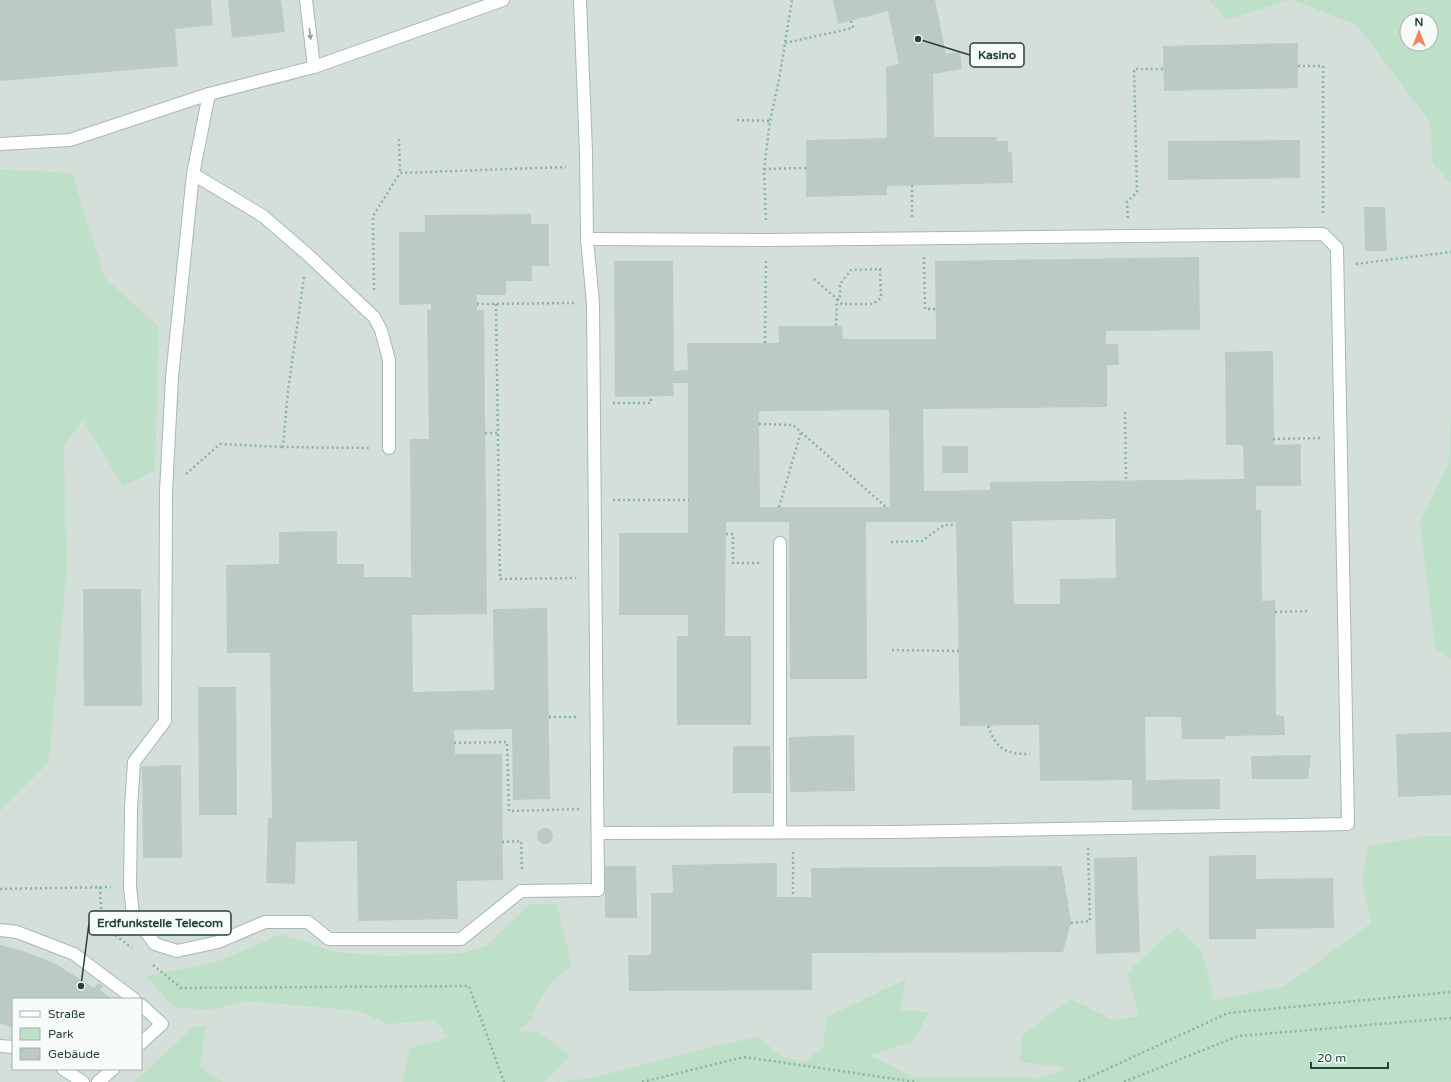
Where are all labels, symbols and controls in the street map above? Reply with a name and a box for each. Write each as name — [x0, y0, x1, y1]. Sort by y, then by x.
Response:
north arrow — [1399, 12, 1439, 52]
text: N — [1415, 16, 1423, 29]
one-way arrow — [307, 28, 313, 40]
callout: Kasino — [970, 43, 1024, 67]
text: Kasino — [978, 48, 1016, 62]
callout: Erdfunkstelle Telecom — [89, 911, 231, 935]
text: Erdfunkstelle Telecom — [97, 916, 223, 930]
legend — [12, 998, 142, 1070]
text: Straße — [48, 1007, 85, 1021]
text: Park — [48, 1027, 74, 1041]
scale bar — [1311, 1044, 1388, 1070]
text: Gebäude — [48, 1047, 100, 1061]
text: 20 m — [1317, 1051, 1346, 1065]

